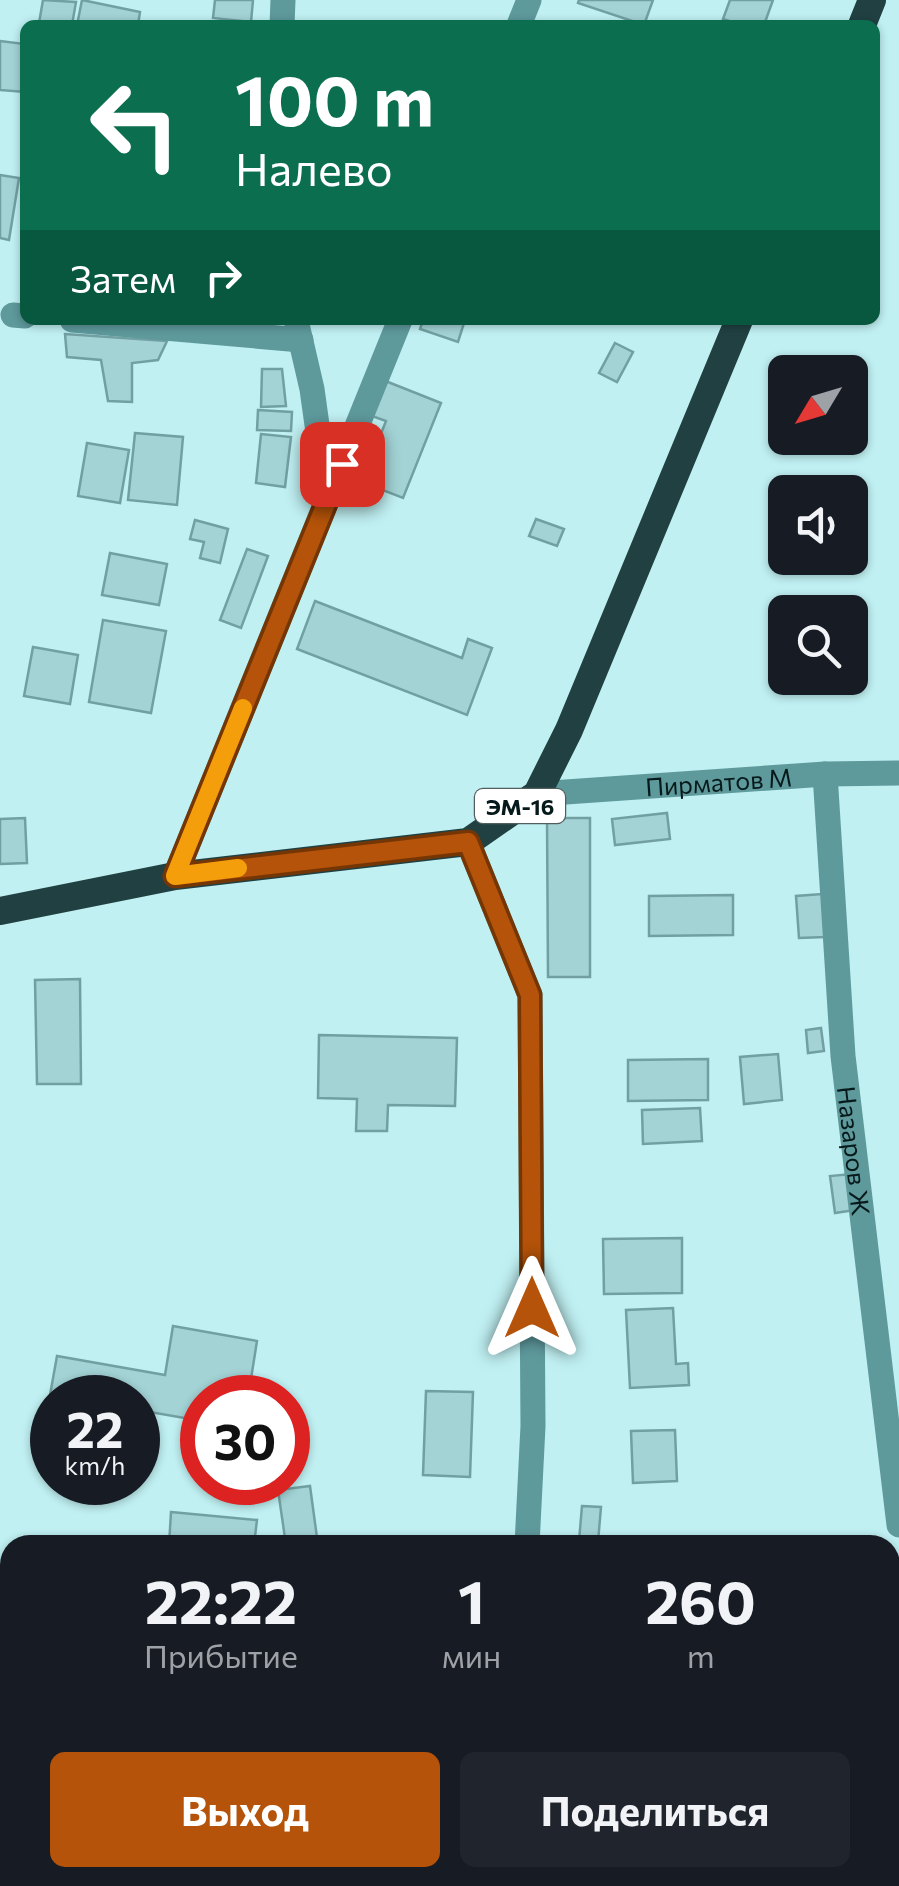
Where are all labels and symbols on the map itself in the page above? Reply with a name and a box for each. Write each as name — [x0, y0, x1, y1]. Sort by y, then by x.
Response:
north arrow — [768, 355, 868, 455]
pin — [300, 422, 385, 507]
street label: Пирматов М — [644, 761, 793, 801]
road number: ЭМ-16 — [475, 789, 565, 823]
street label: Назаров Ж — [832, 1084, 877, 1217]
position arrow — [480, 1256, 584, 1360]
speed limit sign: 30 — [180, 1375, 310, 1505]

